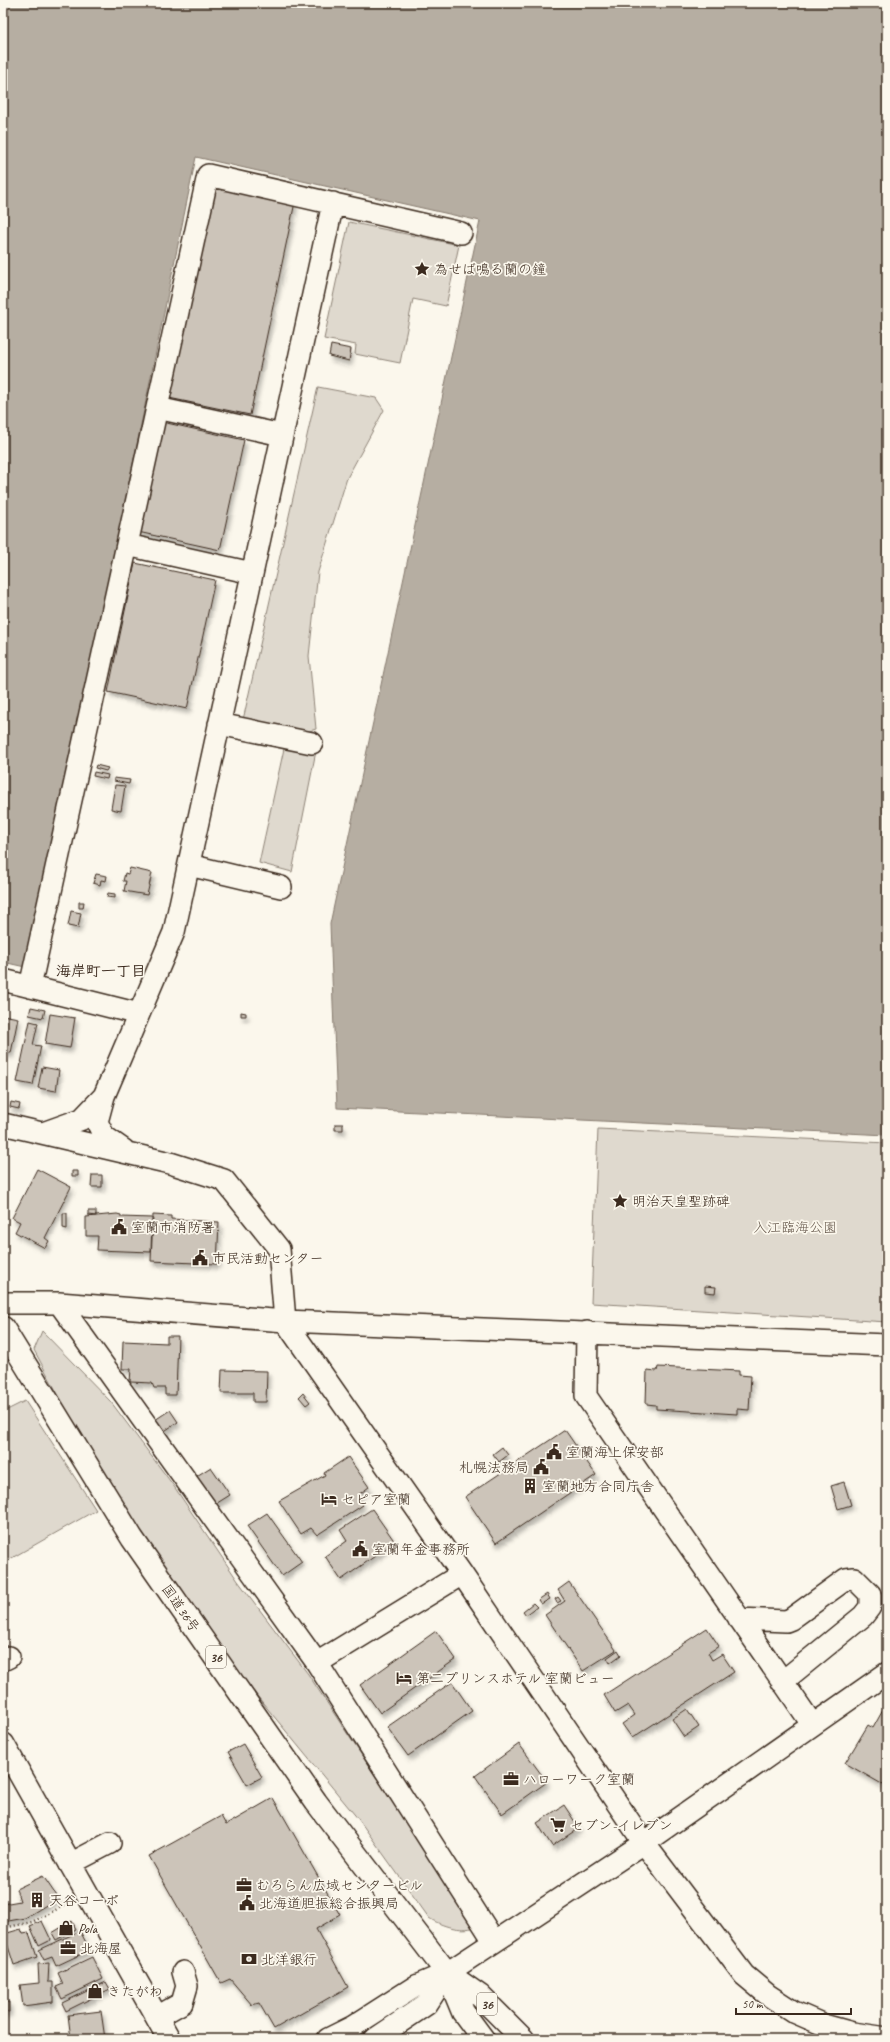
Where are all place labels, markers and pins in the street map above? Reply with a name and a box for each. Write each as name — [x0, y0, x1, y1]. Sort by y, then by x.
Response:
place icon: 為せば鳴る蘭の鐘 — [413, 260, 431, 278]
place label: 為せば鳴る蘭の鐘 — [434, 261, 546, 278]
place icon: 明治天皇聖跡碑 — [611, 1192, 629, 1210]
place label: 明治天皇聖跡碑 — [632, 1193, 730, 1210]
public building icon: 室蘭市消防署 — [110, 1218, 128, 1236]
place label: 室蘭市消防署 — [131, 1219, 215, 1236]
public building icon: 市民活動センター — [191, 1249, 209, 1267]
place label: 市民活動センター — [212, 1250, 323, 1267]
public building icon: 室蘭海上保安部 — [545, 1443, 563, 1461]
place label: 室蘭海上保安部 — [566, 1444, 664, 1461]
public building icon: 札幌法務局 — [532, 1458, 550, 1476]
place label: 札幌法務局 — [459, 1459, 529, 1476]
building icon: 室蘭地方合同庁舎 — [521, 1477, 539, 1495]
place label: 室蘭地方合同庁舎 — [542, 1478, 654, 1495]
hotel icon: セピア室蘭 — [320, 1490, 338, 1508]
place label: セピア室蘭 — [341, 1491, 411, 1508]
public building icon: 室蘭年金事務所 — [351, 1540, 369, 1558]
place label: 室蘭年金事務所 — [372, 1541, 470, 1558]
hotel icon: 第二プリンスホテル 室蘭ビュー — [395, 1669, 413, 1687]
place label: 第二プリンスホテル 室蘭ビュー — [416, 1670, 615, 1687]
office icon: ハローワーク室蘭 — [502, 1770, 520, 1788]
place label: ハローワーク室蘭 — [523, 1771, 635, 1788]
supermarket icon: セブン-イレブン — [549, 1816, 567, 1834]
place label: セブン-イレブン — [570, 1817, 673, 1834]
office icon: むろらん広域センタービル — [235, 1876, 253, 1894]
place label: むろらん広域センタービル — [256, 1877, 423, 1894]
building icon: 天谷コーポ — [28, 1891, 46, 1909]
place label: 天谷コーポ — [49, 1892, 119, 1909]
public building icon: 北海道胆振総合振興局 — [238, 1894, 256, 1912]
place label: 北海道胆振総合振興局 — [259, 1895, 399, 1912]
shop icon: Pola — [57, 1919, 75, 1937]
place label: Pola — [78, 1920, 98, 1937]
office icon: 北海屋 — [59, 1939, 77, 1957]
place label: 北海屋 — [80, 1940, 122, 1957]
bank icon: 北洋銀行 — [240, 1950, 258, 1968]
place label: 北洋銀行 — [261, 1951, 317, 1968]
shop icon: きたがわ — [86, 1982, 104, 2000]
place label: きたがわ — [107, 1983, 163, 2000]

